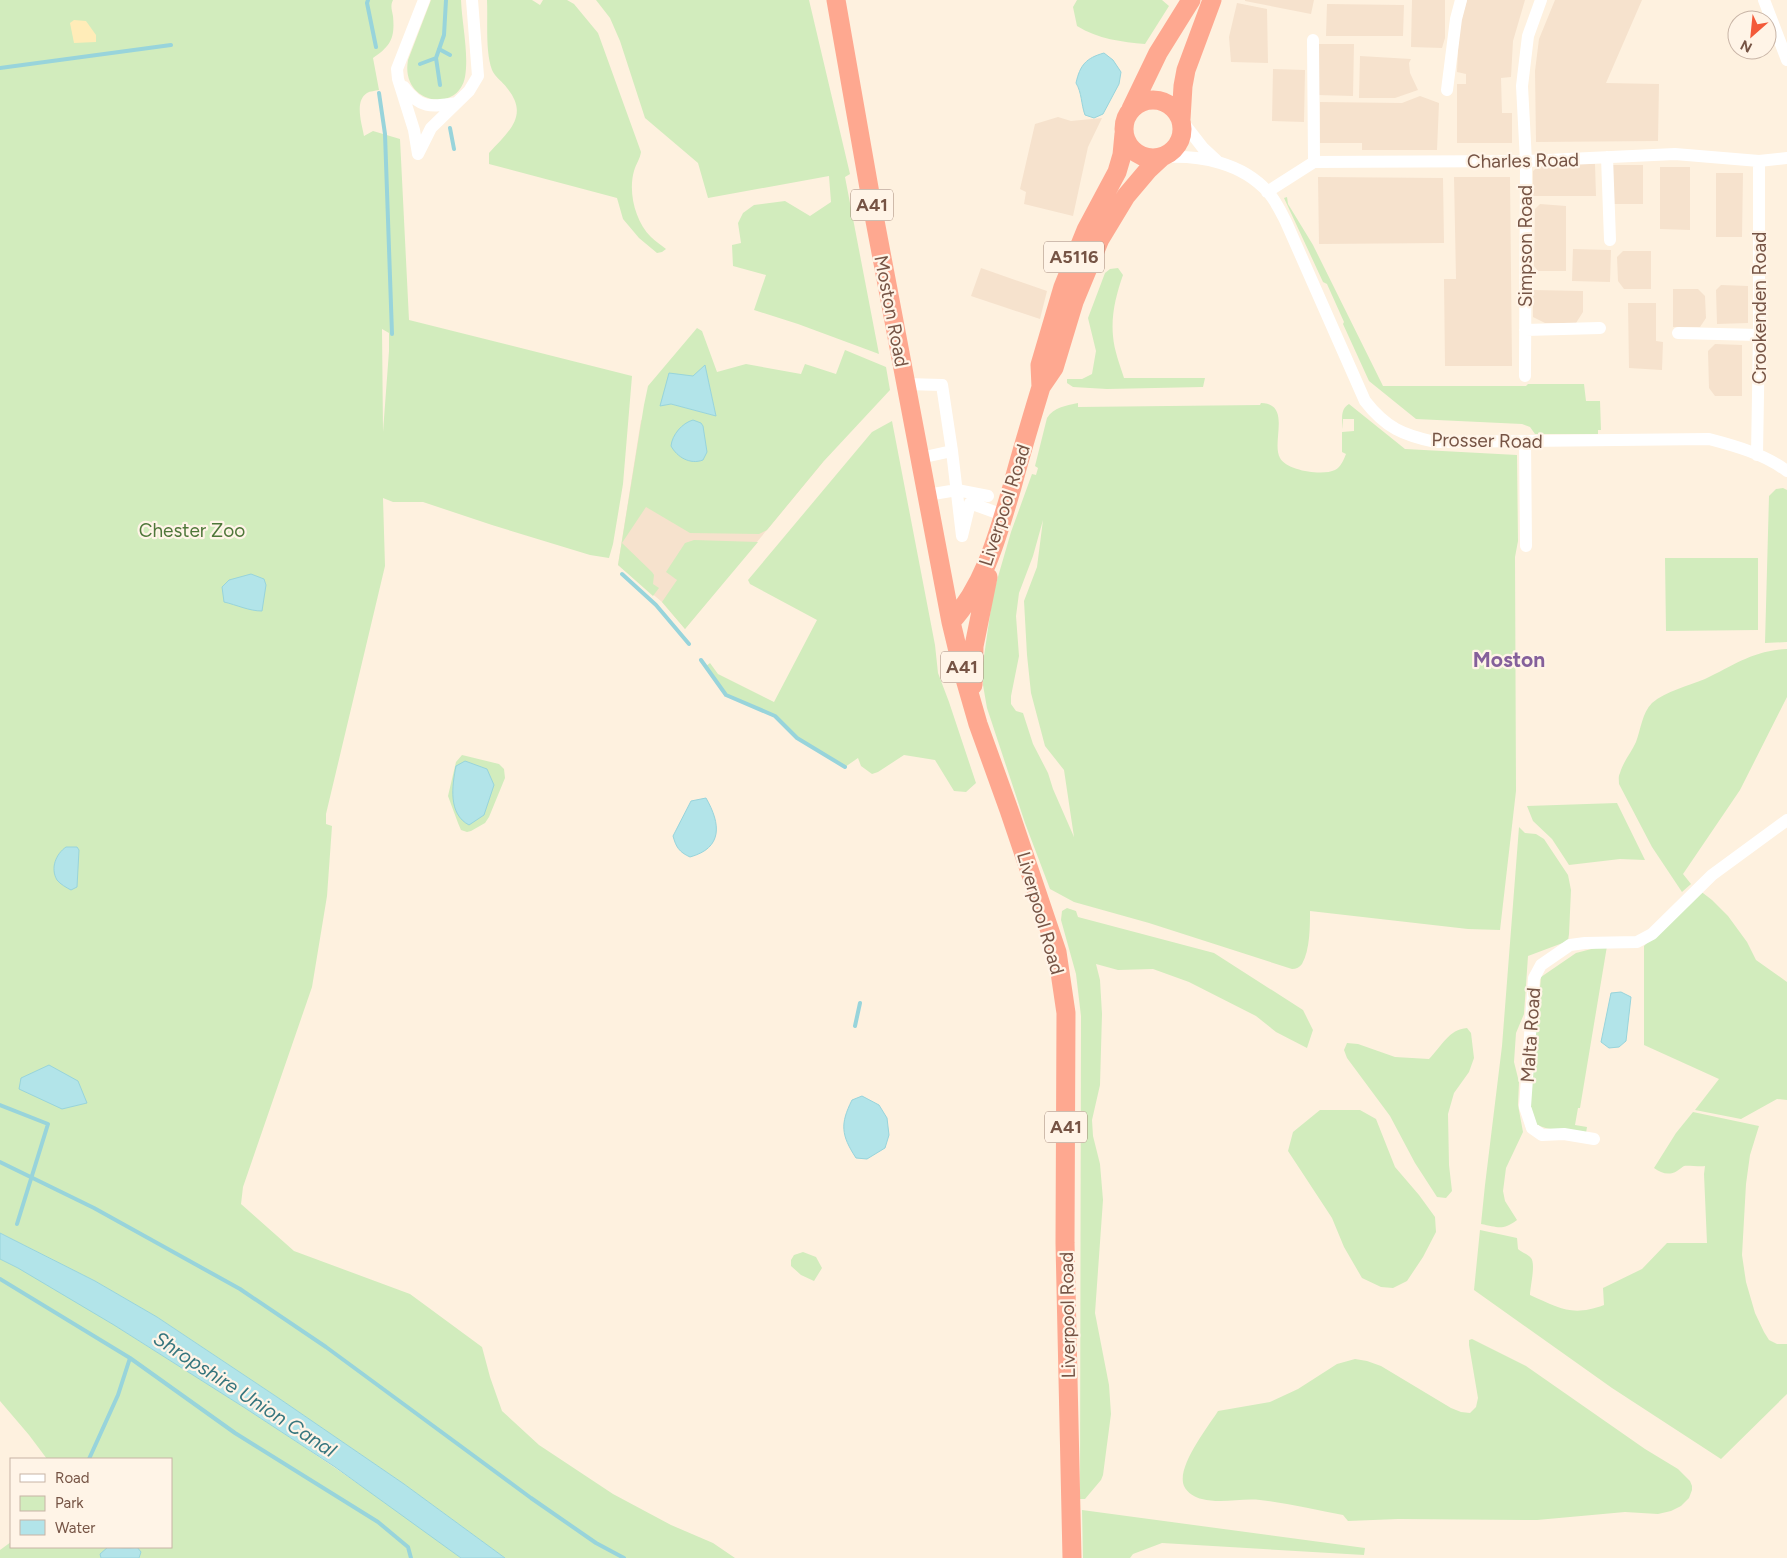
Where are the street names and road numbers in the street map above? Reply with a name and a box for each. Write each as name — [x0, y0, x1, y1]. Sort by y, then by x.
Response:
street label: Charles Road — [1467, 148, 1579, 173]
street label: Simpson Road — [1514, 185, 1537, 307]
road number: A41 — [851, 190, 893, 220]
street label: Crookenden Road — [1748, 232, 1771, 384]
road number: A5116 — [1044, 242, 1104, 272]
street label: Moston Road — [869, 253, 914, 369]
street label: Prosser Road — [1431, 428, 1543, 453]
street label: Liverpool Road — [974, 441, 1035, 569]
road number: A41 — [941, 652, 983, 682]
street label: Liverpool Road — [1012, 849, 1069, 977]
street label: Malta Road — [1516, 987, 1545, 1083]
road number: A41 — [1045, 1112, 1087, 1142]
street label: Liverpool Road — [1055, 1251, 1080, 1378]

